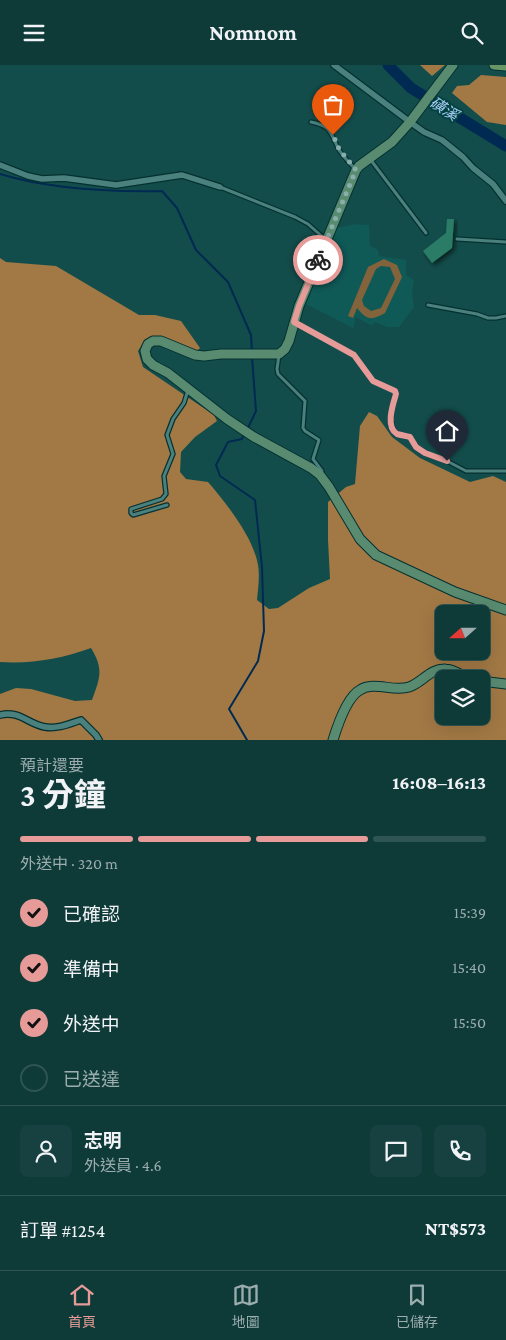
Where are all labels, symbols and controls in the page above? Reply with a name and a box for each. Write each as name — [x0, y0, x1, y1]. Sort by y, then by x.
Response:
icon: menu — [20, 19, 48, 47]
icon: search — [458, 19, 486, 47]
text: Nomnom — [209, 20, 297, 45]
pin — [312, 84, 354, 135]
icon: bag — [319, 91, 347, 119]
water label: 磺溪 — [427, 94, 463, 125]
courier — [293, 235, 343, 285]
icon: bike — [304, 246, 332, 274]
pin — [426, 410, 468, 461]
icon: home — [433, 417, 461, 445]
north arrow — [435, 605, 490, 660]
map controls — [435, 605, 490, 725]
button: layers — [435, 670, 490, 725]
text: 預計還要 — [20, 757, 84, 774]
text: 16:08–16:13 — [392, 772, 486, 793]
text: 3 分鐘 — [20, 777, 106, 813]
text: 外送中 · 320 m — [20, 855, 118, 872]
icon: check — [20, 899, 48, 927]
text: 已確認 — [63, 904, 120, 925]
text: 15:39 — [454, 904, 486, 921]
icon: check — [20, 954, 48, 982]
text: 準備中 — [63, 959, 120, 980]
text: 15:40 — [452, 959, 486, 976]
icon: check — [20, 1009, 48, 1037]
text: 外送中 — [63, 1014, 120, 1035]
text: 15:50 — [453, 1014, 486, 1031]
text: 已送達 — [63, 1069, 120, 1090]
button: person — [20, 1125, 72, 1177]
button: chat — [370, 1125, 422, 1177]
button: phone — [434, 1125, 486, 1177]
text: 志明 — [84, 1130, 122, 1151]
text: 外送員 · 4.6 — [84, 1157, 162, 1174]
text: NT$573 — [425, 1218, 486, 1239]
text: 訂單 #1254 — [20, 1220, 105, 1241]
tab: 首頁 — [68, 1281, 96, 1331]
tab: 地圖 — [232, 1281, 260, 1331]
tab: 已儲存 — [396, 1281, 438, 1331]

